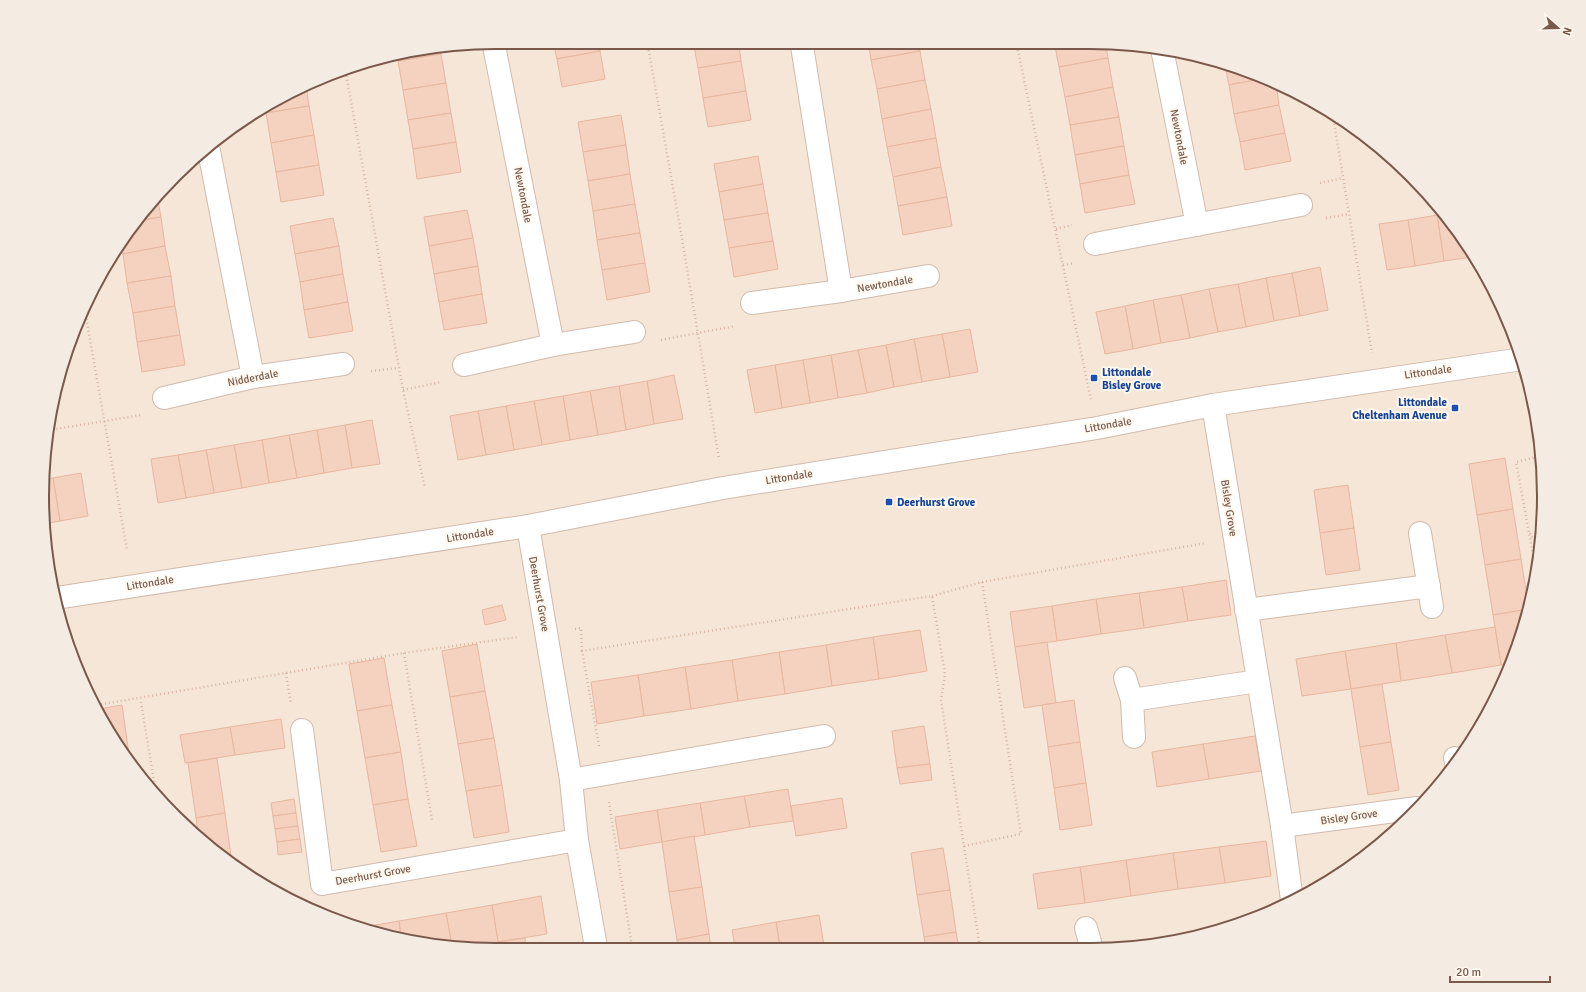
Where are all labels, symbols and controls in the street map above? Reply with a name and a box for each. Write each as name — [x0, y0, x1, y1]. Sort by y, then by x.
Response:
north arrow — [1538, 8, 1578, 48]
text: N — [1560, 25, 1574, 37]
street label: Newtondale — [1167, 108, 1191, 166]
street label: Newtondale — [511, 166, 535, 224]
street label: Newtondale — [856, 273, 914, 295]
street label: Littondale — [1403, 362, 1453, 382]
place label: Littondale Bisley Grove — [1102, 366, 1162, 392]
street label: Nidderdale — [226, 367, 280, 389]
marker: Littondale Bisley Grove — [1089, 373, 1099, 383]
place label: Littondale Cheltenham Avenue — [1352, 396, 1448, 422]
marker: Littondale Cheltenham Avenue — [1450, 403, 1460, 413]
street label: Littondale — [1083, 414, 1133, 436]
street label: Littondale — [764, 467, 814, 487]
street label: Bisley Grove — [1218, 479, 1240, 537]
place label: Deerhurst Grove — [897, 496, 976, 509]
marker: Deerhurst Grove — [884, 497, 894, 507]
street label: Littondale — [445, 525, 495, 545]
street label: Deerhurst Grove — [526, 555, 552, 633]
street label: Littondale — [125, 573, 175, 593]
street label: Bisley Grove — [1320, 807, 1378, 827]
street label: Deerhurst Grove — [334, 862, 412, 888]
scale bar — [1450, 958, 1550, 984]
text: 20 m — [1456, 965, 1481, 980]

